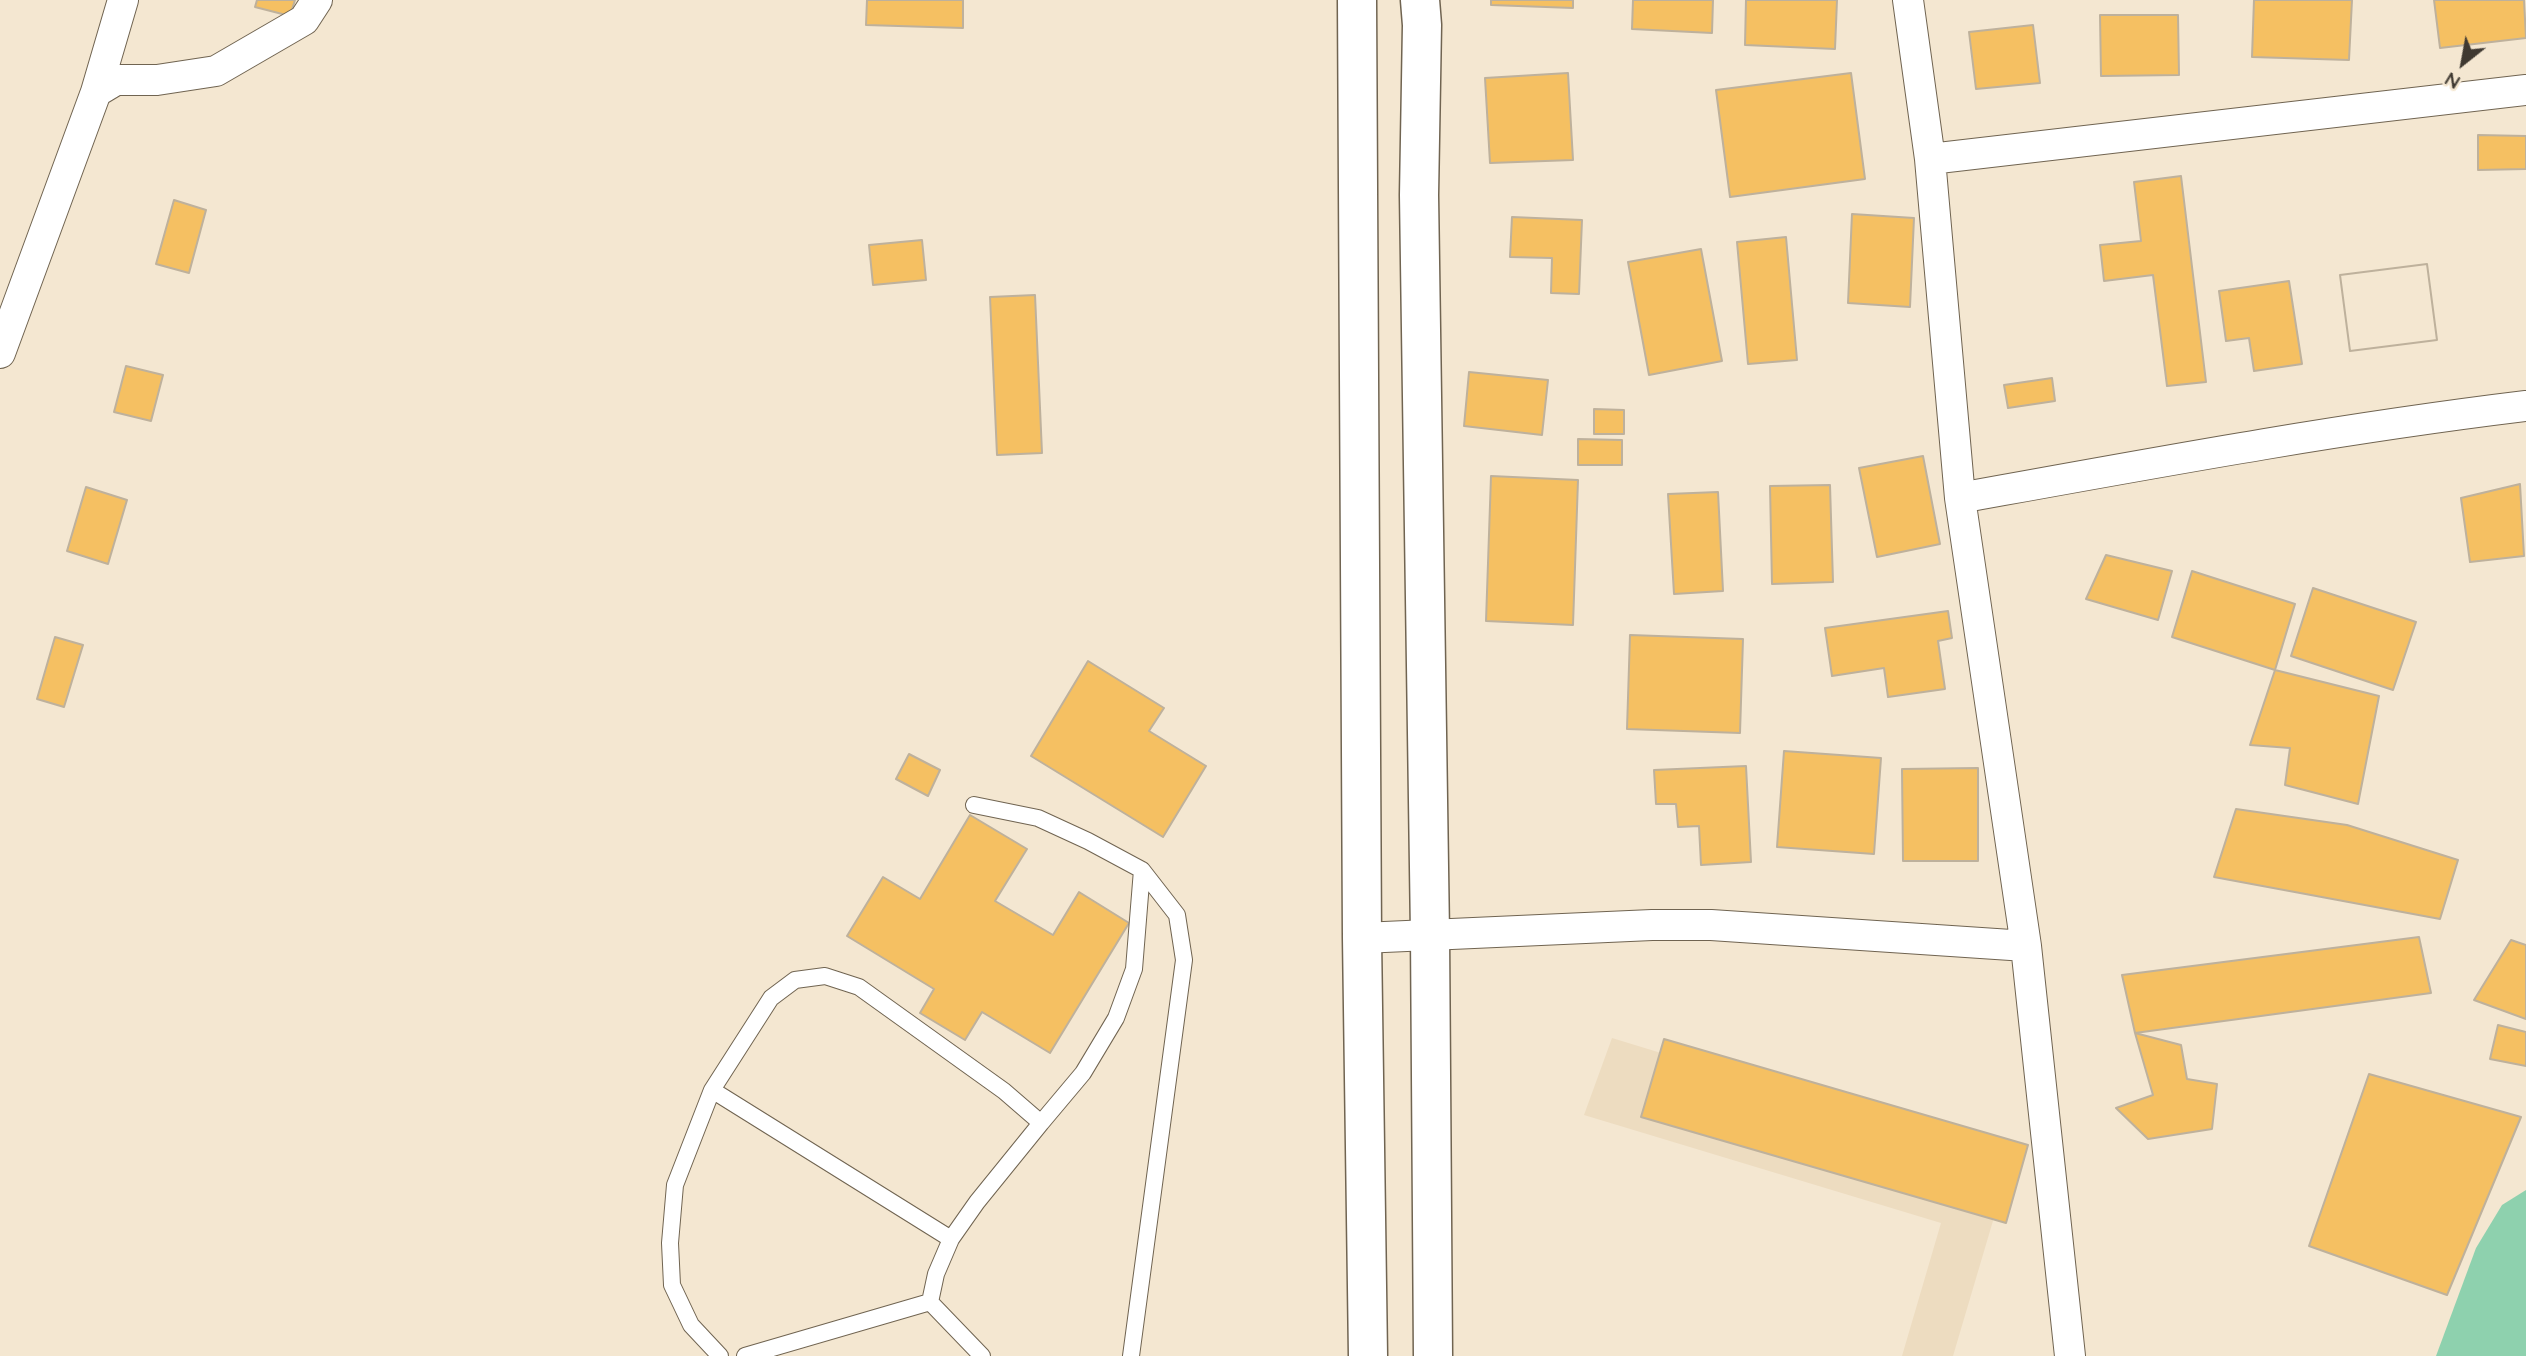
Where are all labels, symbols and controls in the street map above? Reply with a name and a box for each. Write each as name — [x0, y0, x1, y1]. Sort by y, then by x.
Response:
north arrow — [2428, 28, 2498, 98]
text: N — [2440, 67, 2464, 95]

